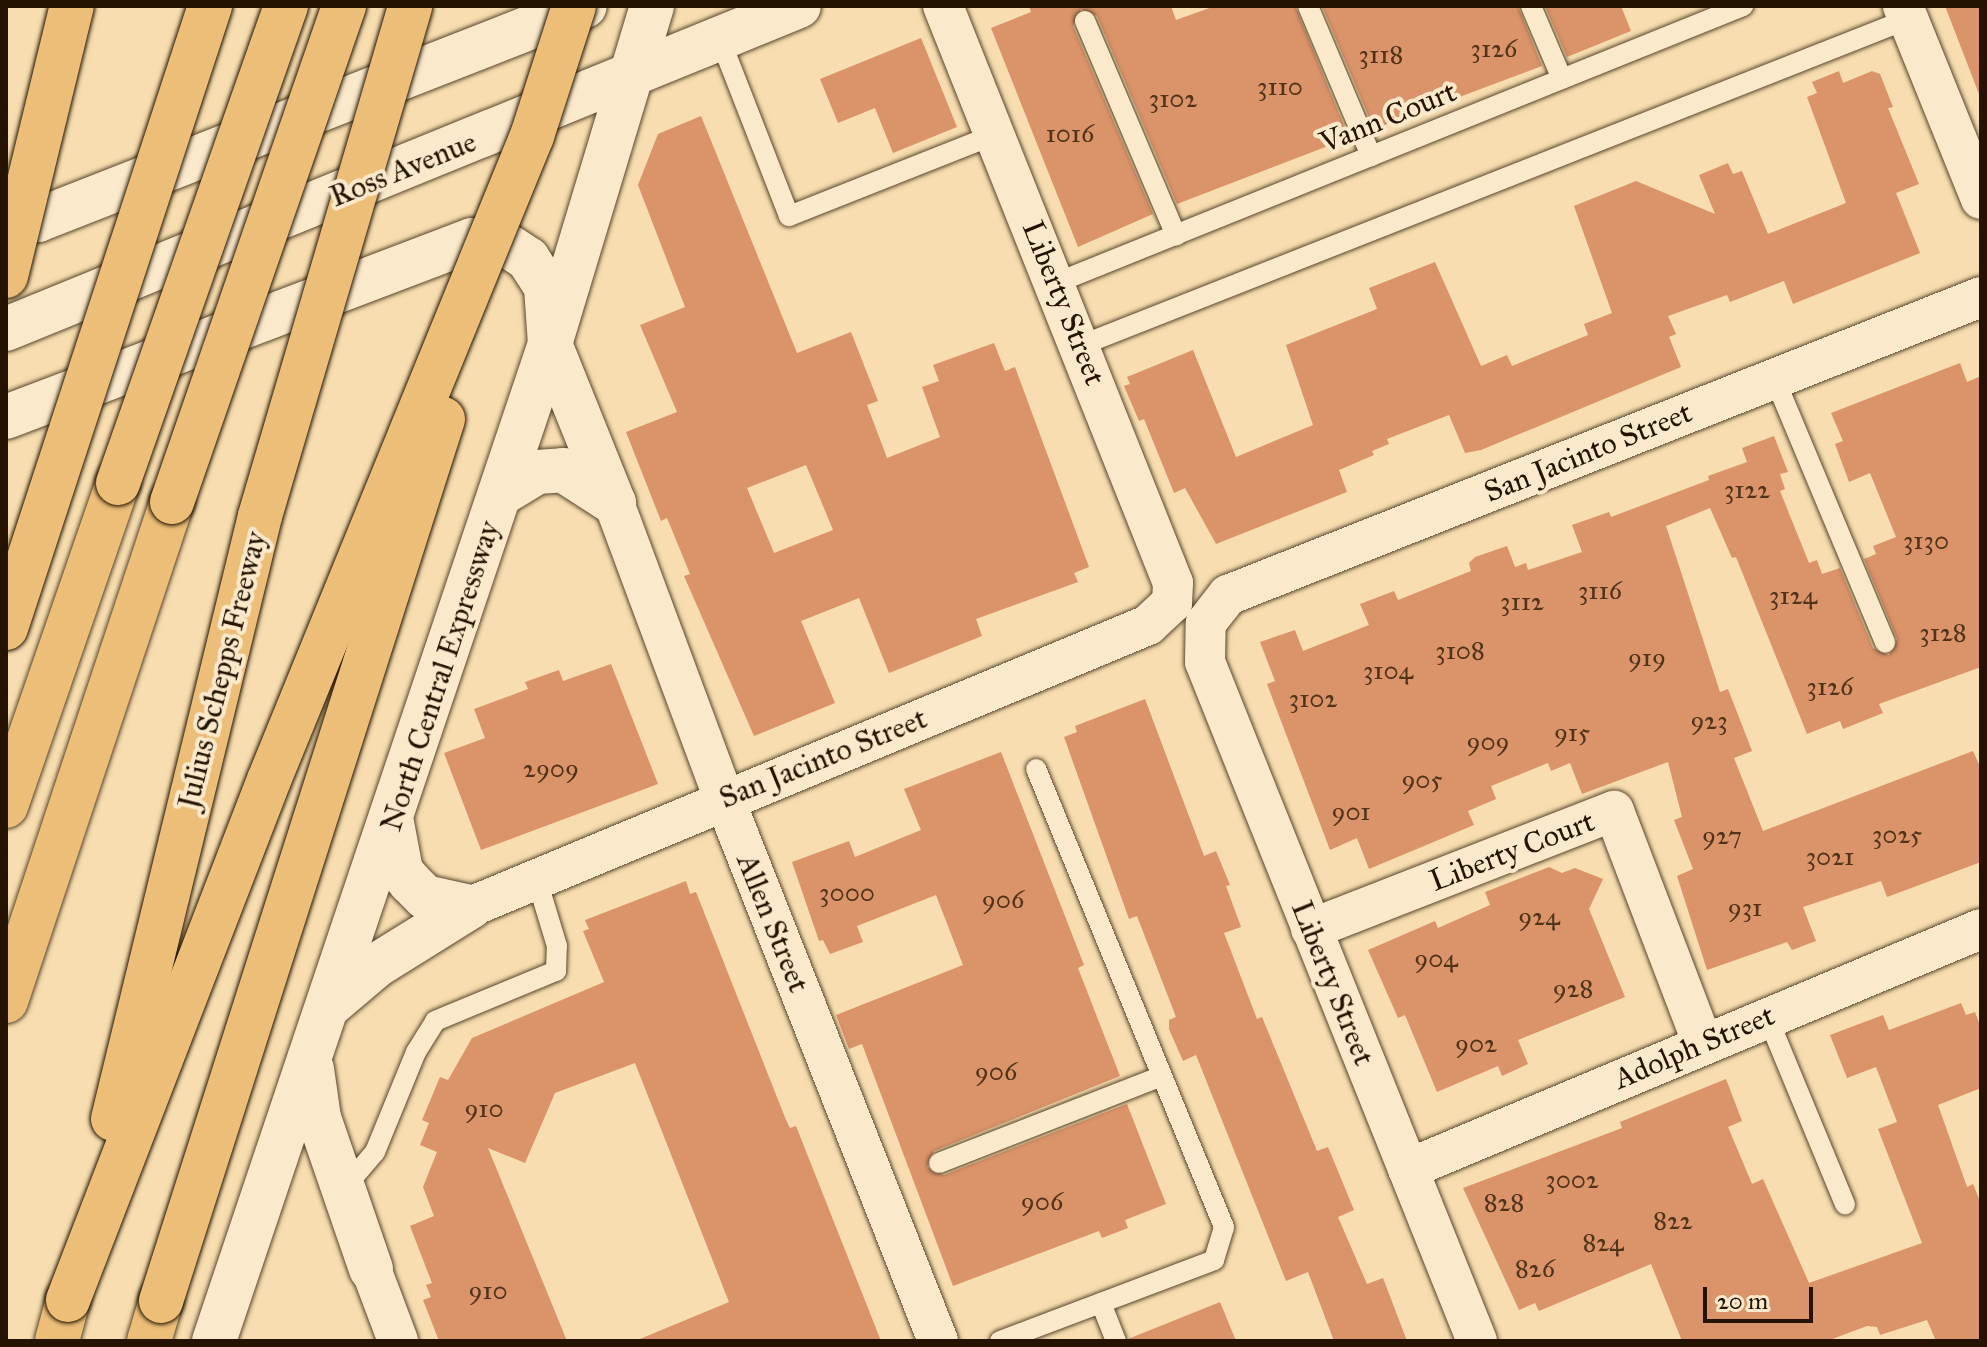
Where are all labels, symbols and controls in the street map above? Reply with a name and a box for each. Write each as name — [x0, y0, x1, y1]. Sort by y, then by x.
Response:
house number: 3126 — [1471, 33, 1517, 65]
house number: 3118 — [1359, 39, 1403, 71]
house number: 3110 — [1257, 71, 1303, 103]
street label: Vann Court — [1315, 73, 1461, 161]
house number: 3102 — [1149, 83, 1197, 115]
house number: 1016 — [1046, 118, 1094, 150]
street label: Ross Avenue — [325, 123, 481, 215]
street label: Liberty Street — [1015, 215, 1113, 391]
street label: San Jacinto Street — [1479, 394, 1697, 510]
house number: 3122 — [1724, 474, 1770, 506]
street label: North Central Expressway — [373, 516, 507, 836]
house number: 3130 — [1903, 525, 1949, 557]
street label: Julius Schepps Freeway — [170, 528, 274, 812]
house number: 3116 — [1578, 575, 1622, 607]
house number: 3124 — [1769, 580, 1817, 612]
house number: 3112 — [1500, 586, 1544, 618]
house number: 3128 — [1919, 617, 1967, 649]
house number: 3108 — [1435, 635, 1485, 667]
house number: 919 — [1628, 642, 1666, 674]
house number: 3104 — [1363, 655, 1413, 687]
house number: 3126 — [1807, 671, 1853, 703]
house number: 3102 — [1289, 683, 1337, 715]
street label: San Jacinto Street — [714, 700, 932, 816]
house number: 923 — [1690, 705, 1728, 737]
house number: 915 — [1554, 717, 1590, 749]
house number: 909 — [1466, 726, 1510, 758]
house number: 2909 — [523, 753, 579, 785]
house number: 905 — [1401, 764, 1443, 796]
house number: 901 — [1331, 796, 1371, 828]
street label: Liberty Court — [1425, 803, 1599, 899]
house number: 3025 — [1872, 819, 1922, 851]
house number: 927 — [1702, 820, 1742, 852]
house number: 3021 — [1806, 841, 1854, 873]
street label: Allen Street — [729, 849, 817, 997]
house number: 3000 — [819, 877, 875, 909]
house number: 906 — [982, 884, 1024, 916]
house number: 931 — [1728, 892, 1762, 924]
street label: Liberty Street — [1284, 895, 1382, 1071]
house number: 924 — [1518, 901, 1560, 933]
house number: 904 — [1414, 943, 1458, 975]
house number: 928 — [1553, 973, 1593, 1005]
street label: Adolph Street — [1608, 997, 1780, 1097]
house number: 902 — [1455, 1028, 1497, 1060]
house number: 906 — [975, 1056, 1017, 1088]
house number: 910 — [464, 1093, 504, 1125]
house number: 3002 — [1545, 1164, 1599, 1196]
house number: 906 — [1021, 1186, 1063, 1218]
house number: 828 — [1484, 1187, 1524, 1219]
house number: 822 — [1653, 1205, 1693, 1237]
house number: 824 — [1582, 1227, 1624, 1259]
house number: 826 — [1515, 1253, 1555, 1285]
scale bar — [1707, 1271, 1817, 1321]
house number: 910 — [468, 1275, 508, 1307]
text: 20 m — [1717, 1286, 1768, 1316]

